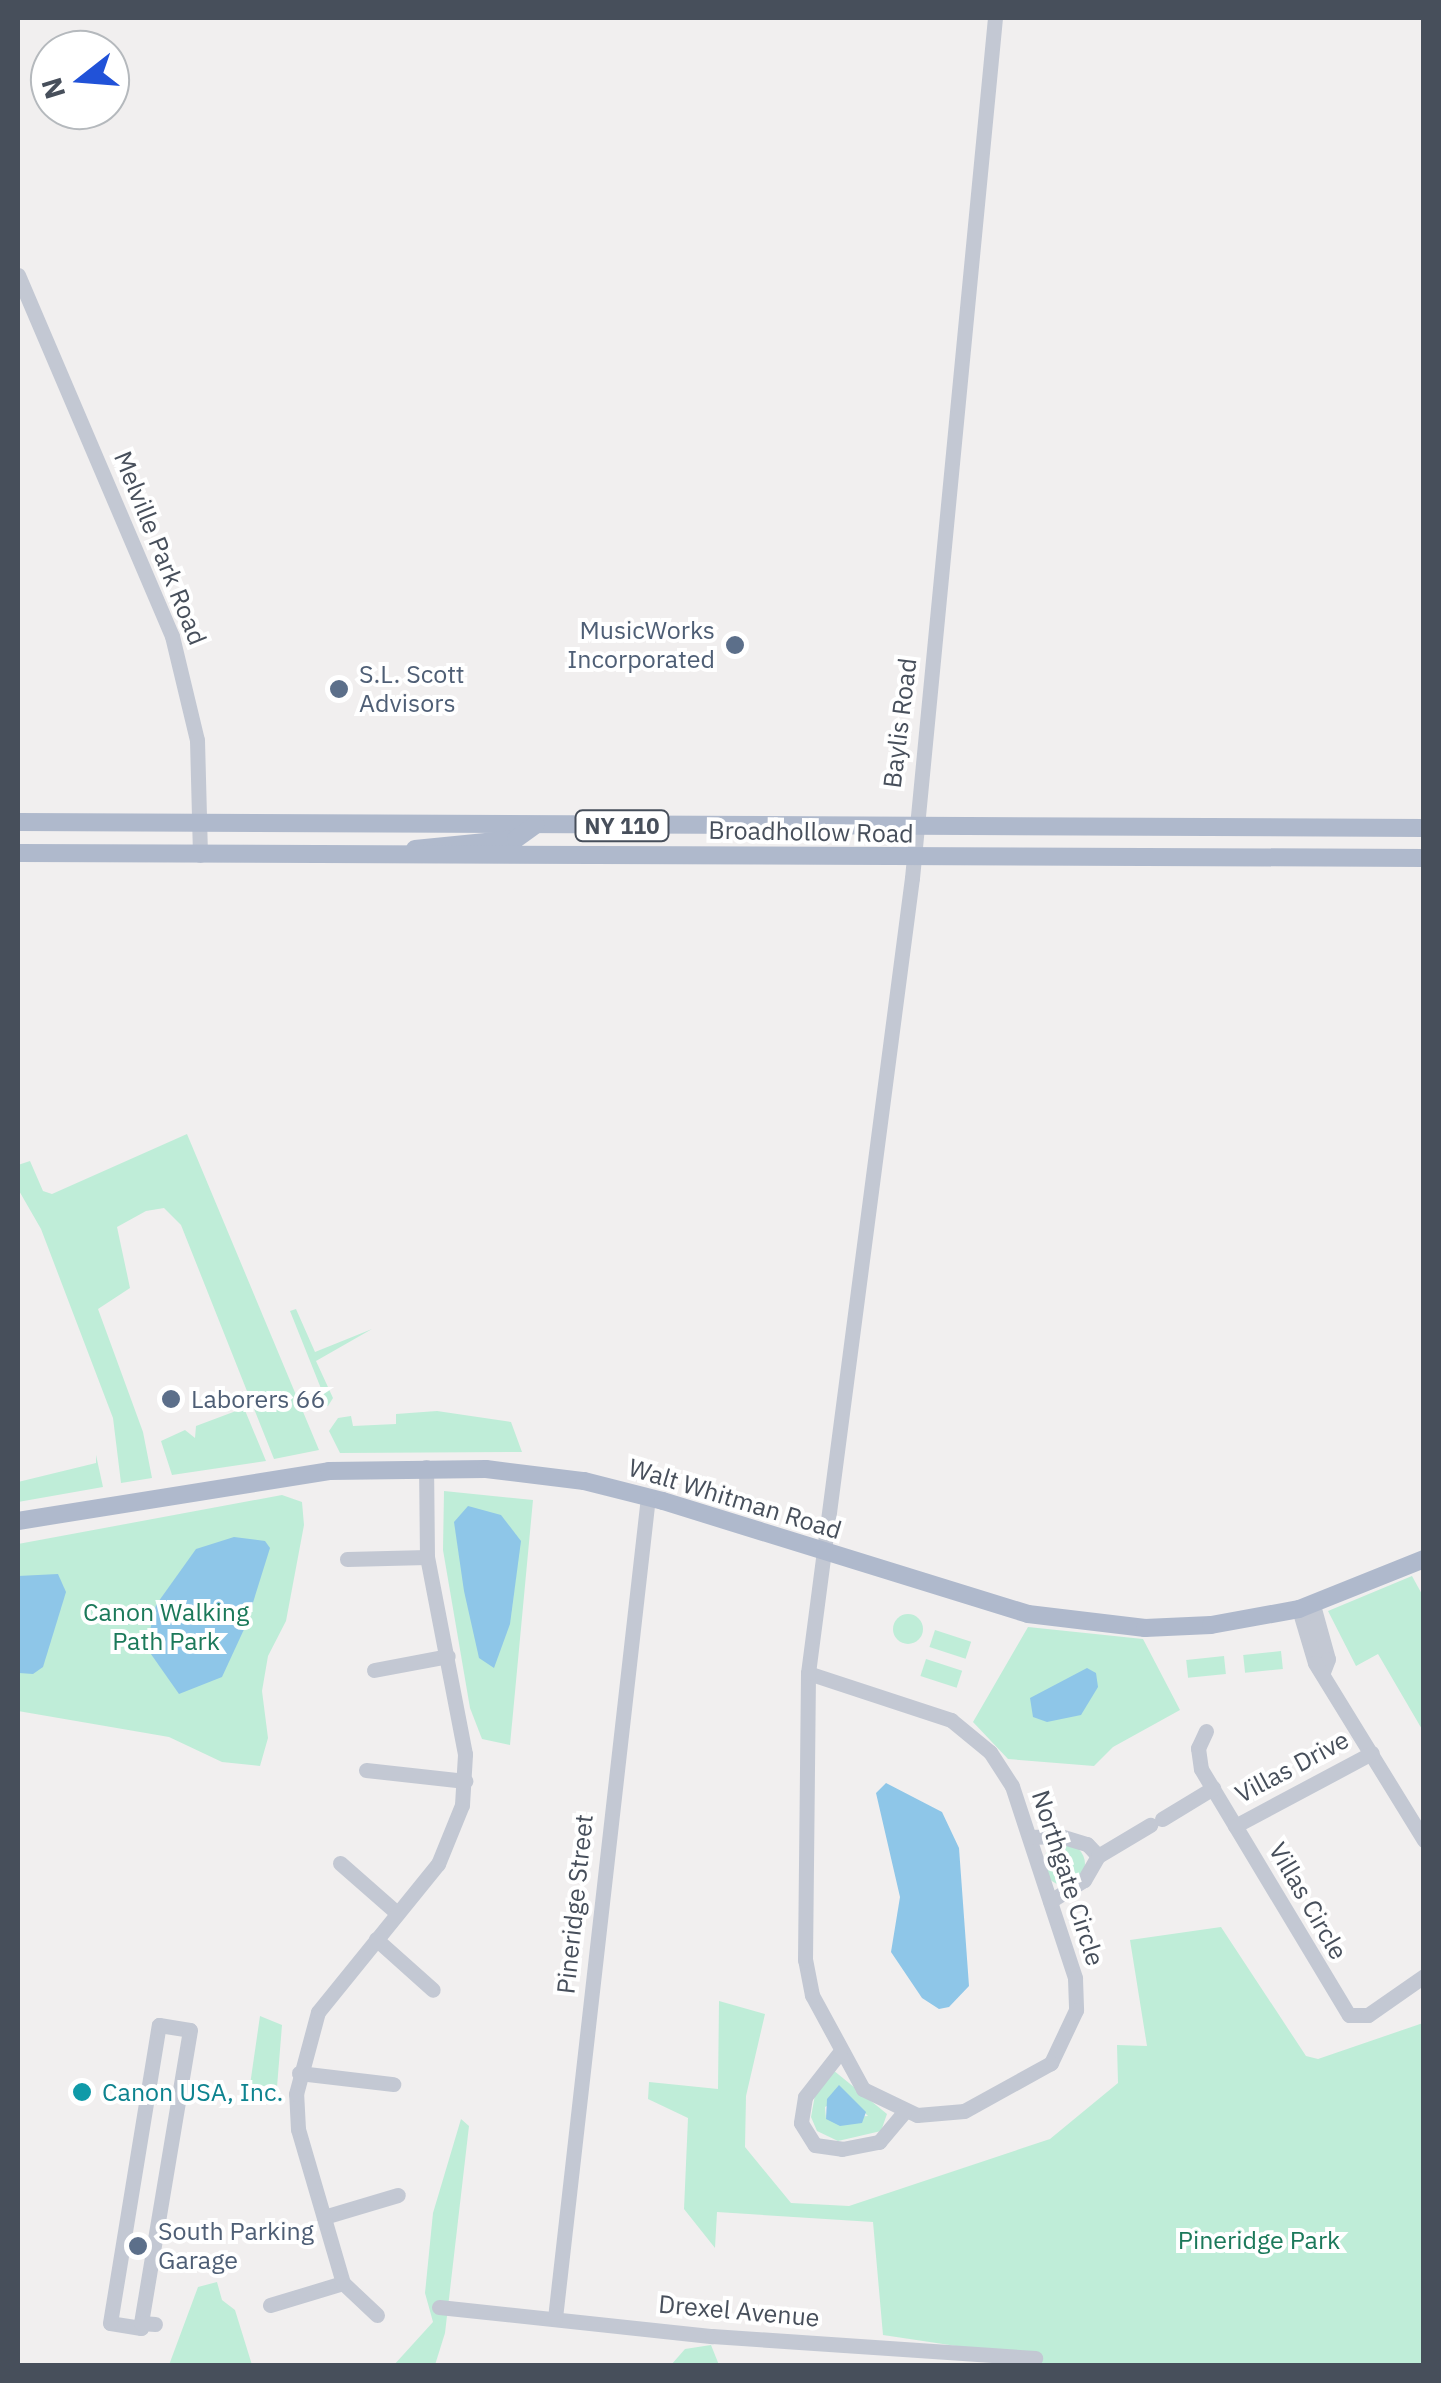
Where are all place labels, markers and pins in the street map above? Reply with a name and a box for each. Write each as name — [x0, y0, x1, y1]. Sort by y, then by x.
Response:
place label: MusicWorks Incorporated — [567, 616, 715, 675]
marker: MusicWorks Incorporated — [724, 634, 746, 656]
place label: S.L. Scott Advisors — [359, 660, 464, 719]
marker: S.L. Scott Advisors — [328, 678, 350, 700]
place label: Laborers 66 — [191, 1384, 325, 1414]
marker: Laborers 66 — [160, 1388, 182, 1410]
place label: Canon USA, Inc. — [102, 2077, 283, 2107]
marker: Canon USA, Inc. — [71, 2081, 93, 2103]
place label: South Parking Garage — [158, 2217, 314, 2276]
marker: South Parking Garage — [127, 2235, 149, 2257]

